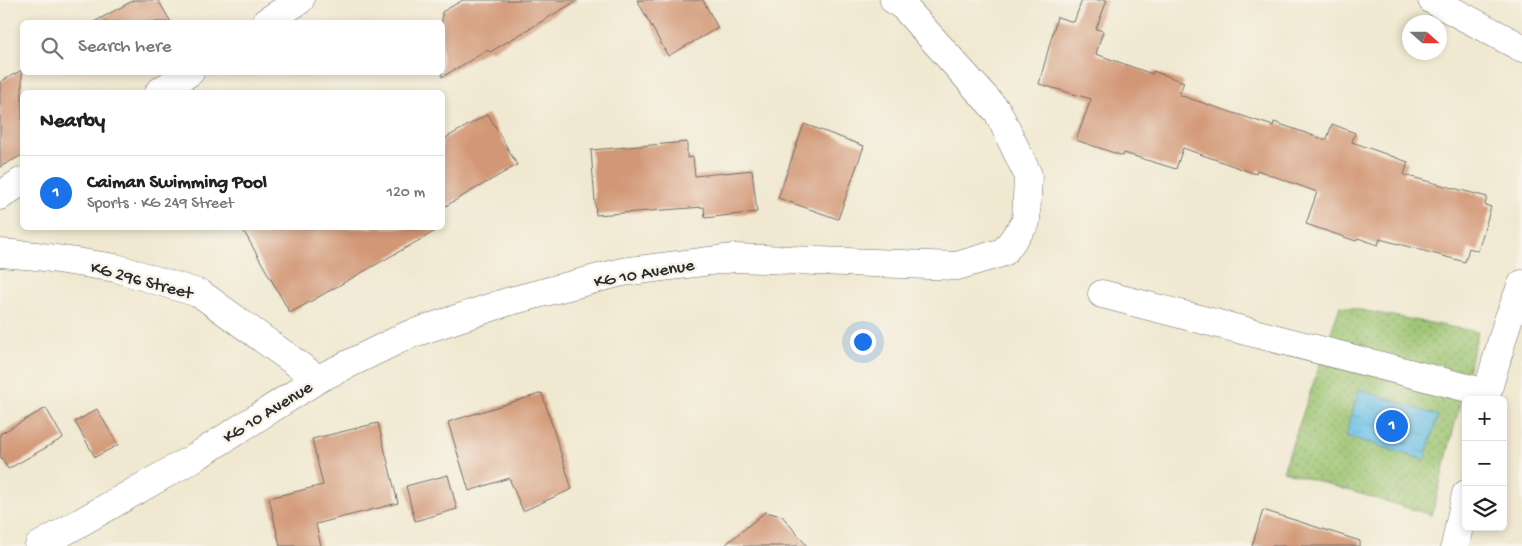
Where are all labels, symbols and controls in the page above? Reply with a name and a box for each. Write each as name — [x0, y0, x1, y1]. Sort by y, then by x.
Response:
north arrow — [1402, 15, 1447, 60]
search box — [20, 20, 445, 75]
icon: search — [38, 34, 66, 62]
text: Search here — [78, 36, 172, 59]
text: Nearby — [40, 110, 105, 135]
text: Caiman Swimming Pool — [87, 172, 267, 195]
text: 1 — [53, 184, 59, 203]
text: 120 m — [386, 184, 425, 203]
text: Sports · KG 249 Street — [87, 195, 234, 214]
street label: KG 10 Avenue — [593, 255, 697, 294]
street label: KG 296 Street — [88, 258, 196, 306]
your location — [850, 329, 876, 355]
street label: KG 10 Avenue — [220, 377, 317, 449]
map controls — [1462, 396, 1507, 531]
button: + — [1462, 396, 1507, 441]
pin: 1 — [1376, 407, 1408, 445]
button: − — [1462, 441, 1507, 486]
button: layers — [1462, 486, 1507, 531]

